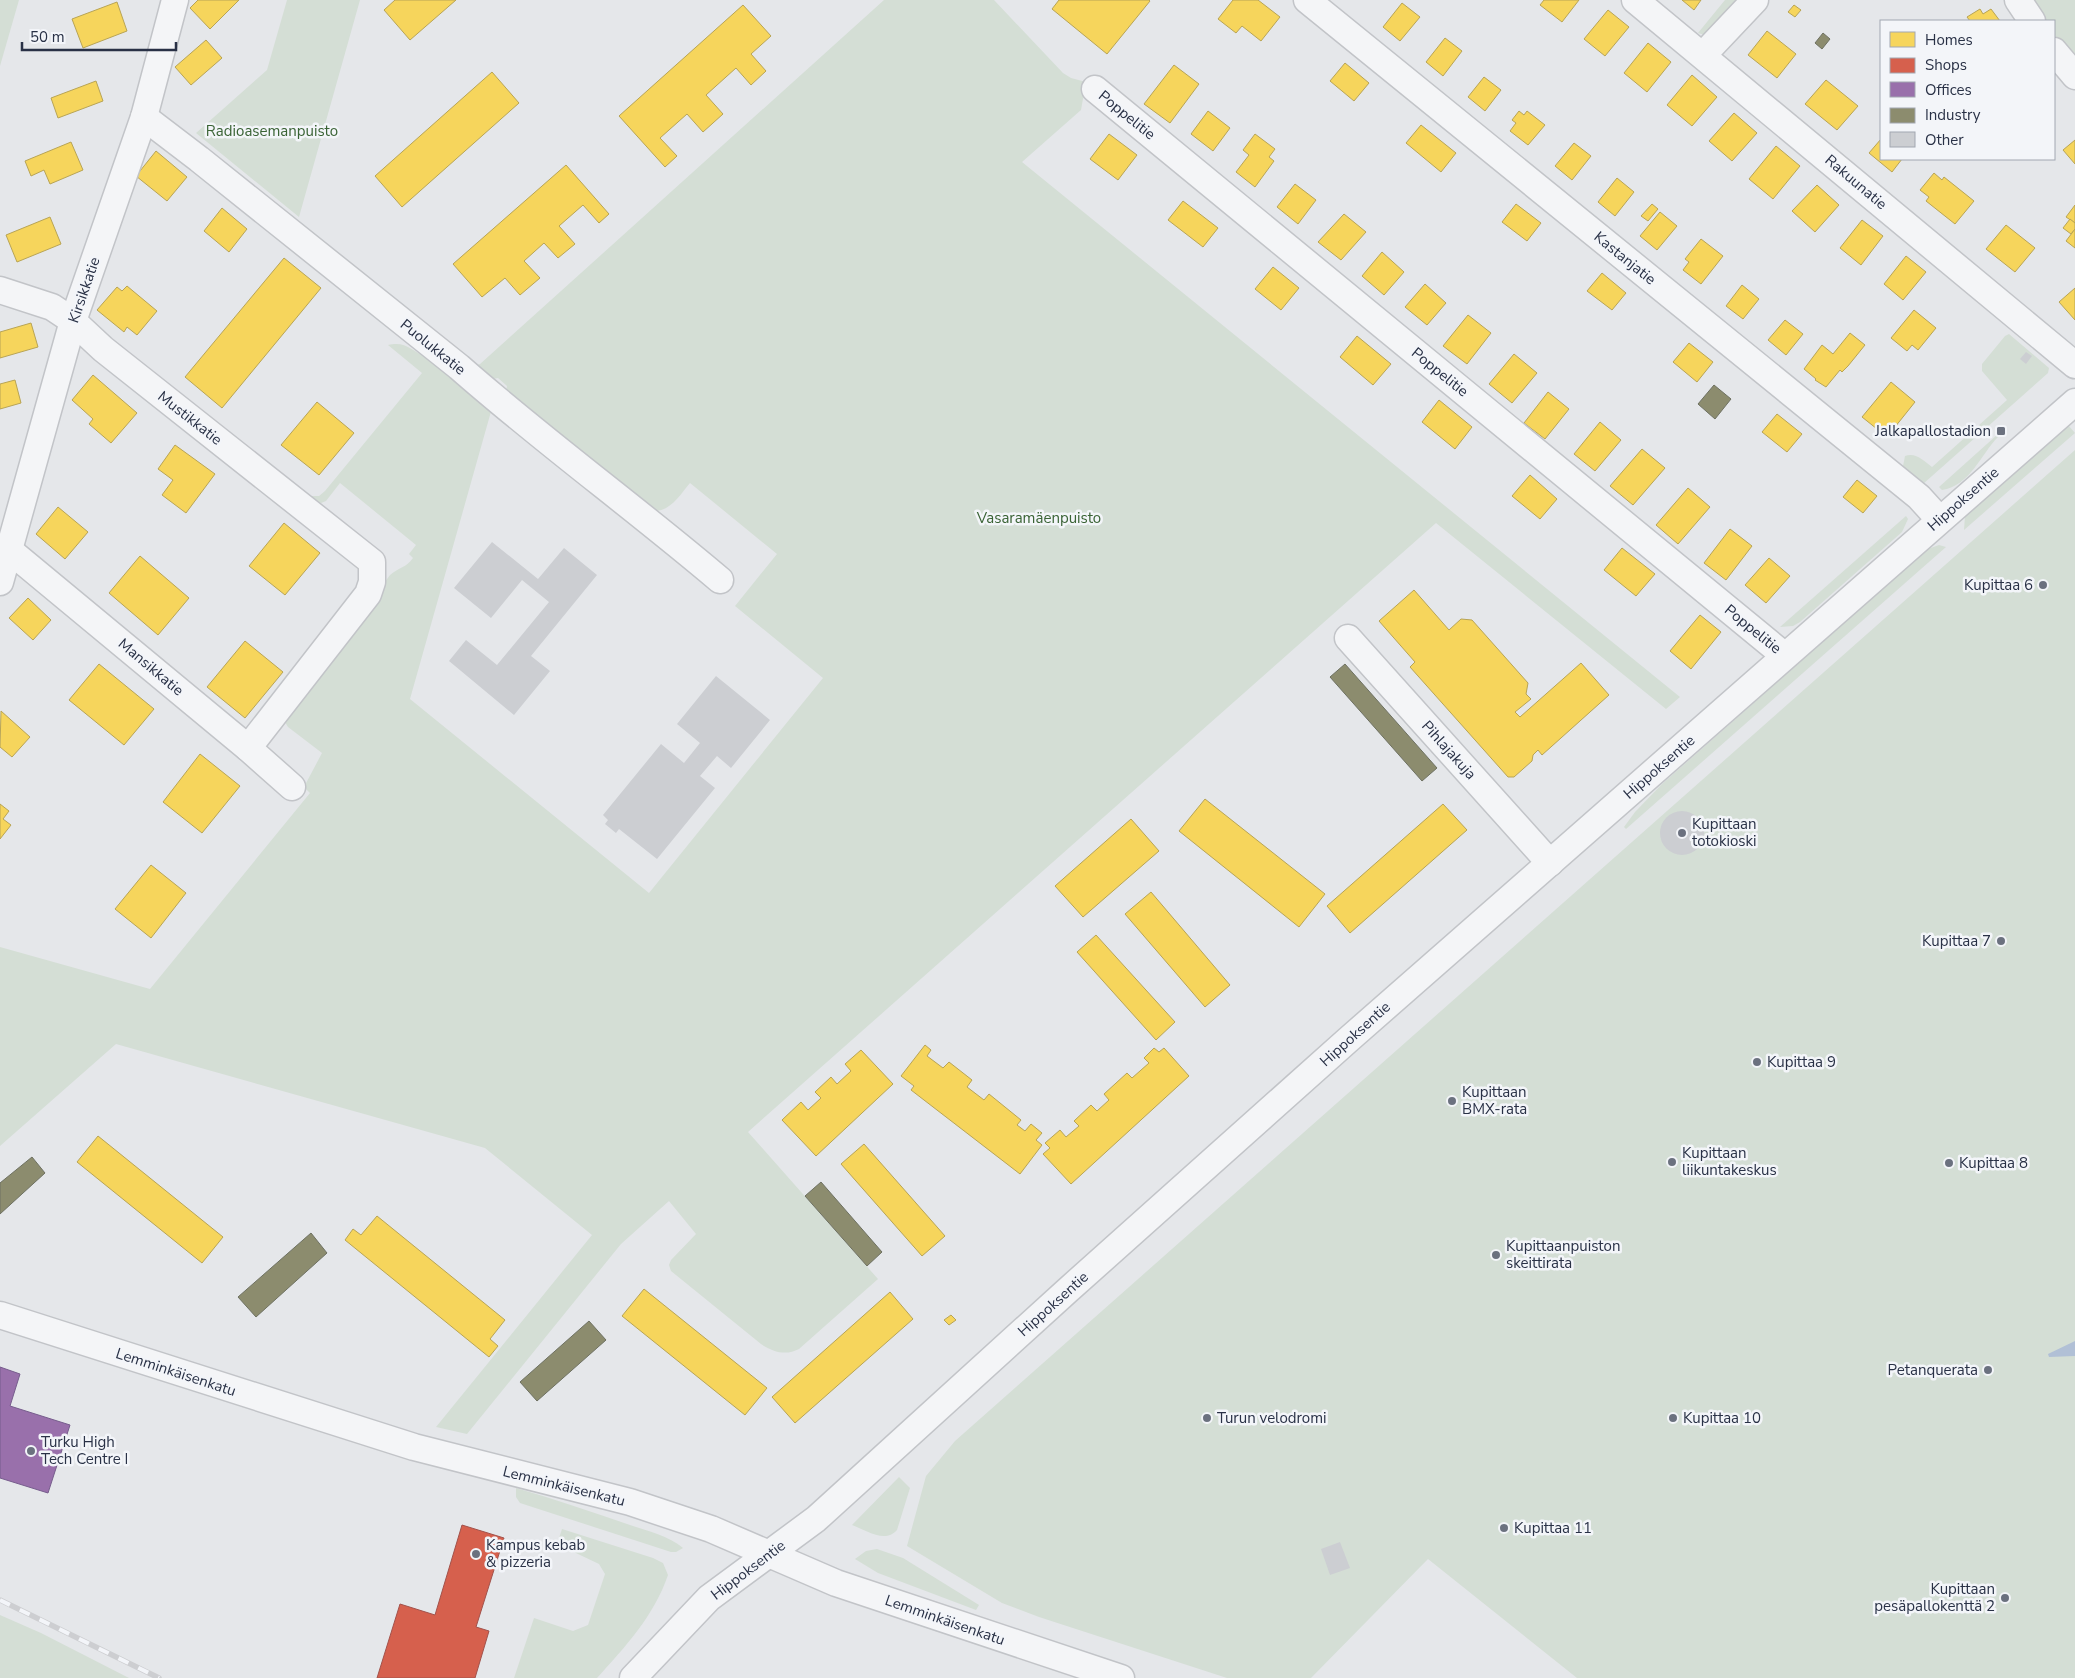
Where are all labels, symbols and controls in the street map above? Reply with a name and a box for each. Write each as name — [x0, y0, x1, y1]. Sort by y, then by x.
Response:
scale bar — [22, 20, 176, 52]
legend — [1880, 20, 2055, 160]
text: 50 m — [30, 27, 65, 47]
text: Homes — [1925, 30, 1973, 50]
text: Shops — [1925, 55, 1967, 75]
text: Offices — [1925, 80, 1972, 100]
street label: Poppelitie — [1094, 86, 1160, 144]
text: Industry — [1925, 105, 1981, 125]
park label: Radioasemanpuisto — [206, 121, 338, 141]
text: Other — [1925, 130, 1964, 150]
street label: Rakuunatie — [1821, 150, 1891, 214]
street label: Kastanjatie — [1590, 227, 1660, 289]
street label: Kirsikkatie — [63, 254, 105, 326]
street label: Puolukkatie — [396, 314, 470, 380]
street label: Poppelitie — [1407, 343, 1473, 401]
street label: Mustikkatie — [154, 387, 226, 449]
place label: Jalkapallostadion — [1874, 421, 1991, 441]
marker: Jalkapallostadion — [1995, 425, 2007, 437]
street label: Hippoksentie — [1923, 462, 2003, 536]
park label: Vasaramäenpuisto — [976, 508, 1101, 528]
place label: Kupittaa 6 — [1964, 575, 2033, 595]
marker: Kupittaa 6 — [2037, 579, 2049, 591]
street label: Poppelitie — [1720, 600, 1786, 658]
street label: Mansikkatie — [114, 634, 188, 700]
street label: Pihlajakuja — [1417, 716, 1481, 784]
street label: Hippoksentie — [1619, 730, 1699, 804]
place label: Kupittaan totokioski — [1692, 814, 1757, 851]
marker: Kupittaan totokioski — [1676, 827, 1688, 839]
place label: Kupittaa 7 — [1922, 931, 1991, 951]
marker: Kupittaa 7 — [1995, 935, 2007, 947]
street label: Hippoksentie — [1315, 997, 1395, 1071]
place label: Kupittaa 9 — [1767, 1052, 1836, 1072]
marker: Kupittaa 9 — [1751, 1056, 1763, 1068]
place label: Kupittaan BMX-rata — [1462, 1082, 1527, 1119]
marker: Kupittaan BMX-rata — [1446, 1095, 1458, 1107]
place label: Kupittaan liikuntakeskus — [1682, 1143, 1777, 1180]
place label: Kupittaa 8 — [1959, 1153, 2028, 1173]
marker: Kupittaan liikuntakeskus — [1666, 1156, 1678, 1168]
marker: Kupittaa 8 — [1943, 1157, 1955, 1169]
place label: Kupittaanpuiston skeittirata — [1506, 1236, 1620, 1273]
marker: Kupittaanpuiston skeittirata — [1490, 1249, 1502, 1261]
street label: Hippoksentie — [1013, 1267, 1093, 1341]
street label: Lemminkäisenkatu — [113, 1343, 239, 1401]
place label: Petanquerata — [1888, 1360, 1978, 1380]
marker: Petanquerata — [1982, 1364, 1994, 1376]
place label: Turun velodromi — [1217, 1408, 1327, 1428]
place label: Kupittaa 10 — [1683, 1408, 1761, 1428]
marker: Turun velodromi — [1201, 1412, 1213, 1424]
marker: Kupittaa 10 — [1667, 1412, 1679, 1424]
place label: Turku High Tech Centre I — [41, 1432, 128, 1469]
marker: Turku High Tech Centre I — [25, 1445, 37, 1457]
street label: Lemminkäisenkatu — [501, 1461, 627, 1511]
place label: Kupittaa 11 — [1514, 1518, 1592, 1538]
marker: Kupittaa 11 — [1498, 1522, 1510, 1534]
place label: Kampus kebab & pizzeria — [486, 1535, 585, 1572]
street label: Hippoksentie — [707, 1535, 789, 1605]
marker: Kampus kebab & pizzeria — [470, 1548, 482, 1560]
place label: Kupittaan pesäpallokenttä 2 — [1874, 1579, 1995, 1616]
street label: Lemminkäisenkatu — [882, 1590, 1008, 1650]
marker: Kupittaan pesäpallokenttä 2 — [1999, 1592, 2011, 1604]

